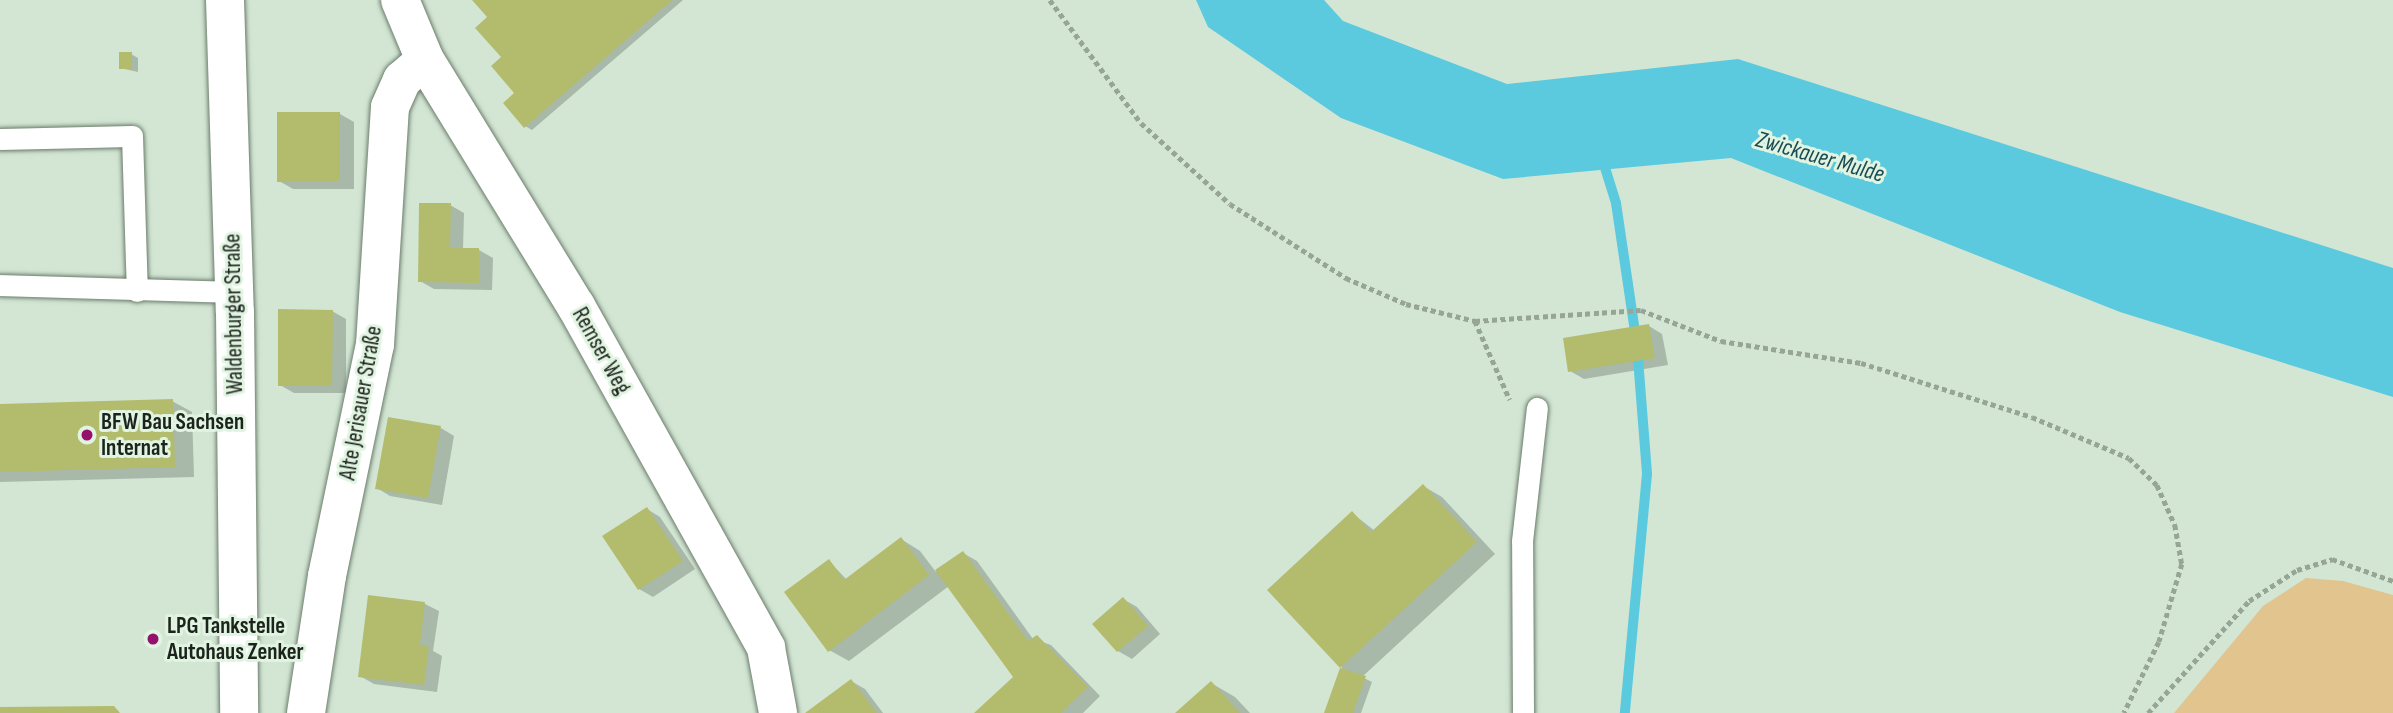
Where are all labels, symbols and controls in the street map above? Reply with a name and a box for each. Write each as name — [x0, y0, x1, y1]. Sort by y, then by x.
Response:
water label: Zwickauer Mulde — [1753, 125, 1887, 189]
street label: Waldenburger Straße — [219, 233, 249, 395]
street label: Remser Weg — [566, 303, 636, 399]
street label: Alte Jerisauer Straße — [334, 324, 388, 482]
place label: BFW Bau Sachsen Internat — [101, 408, 244, 462]
marker: BFW Bau Sachsen Internat — [79, 427, 95, 443]
place label: LPG Tankstelle Autohaus Zenker — [167, 612, 304, 666]
marker: LPG Tankstelle Autohaus Zenker — [145, 631, 161, 647]

